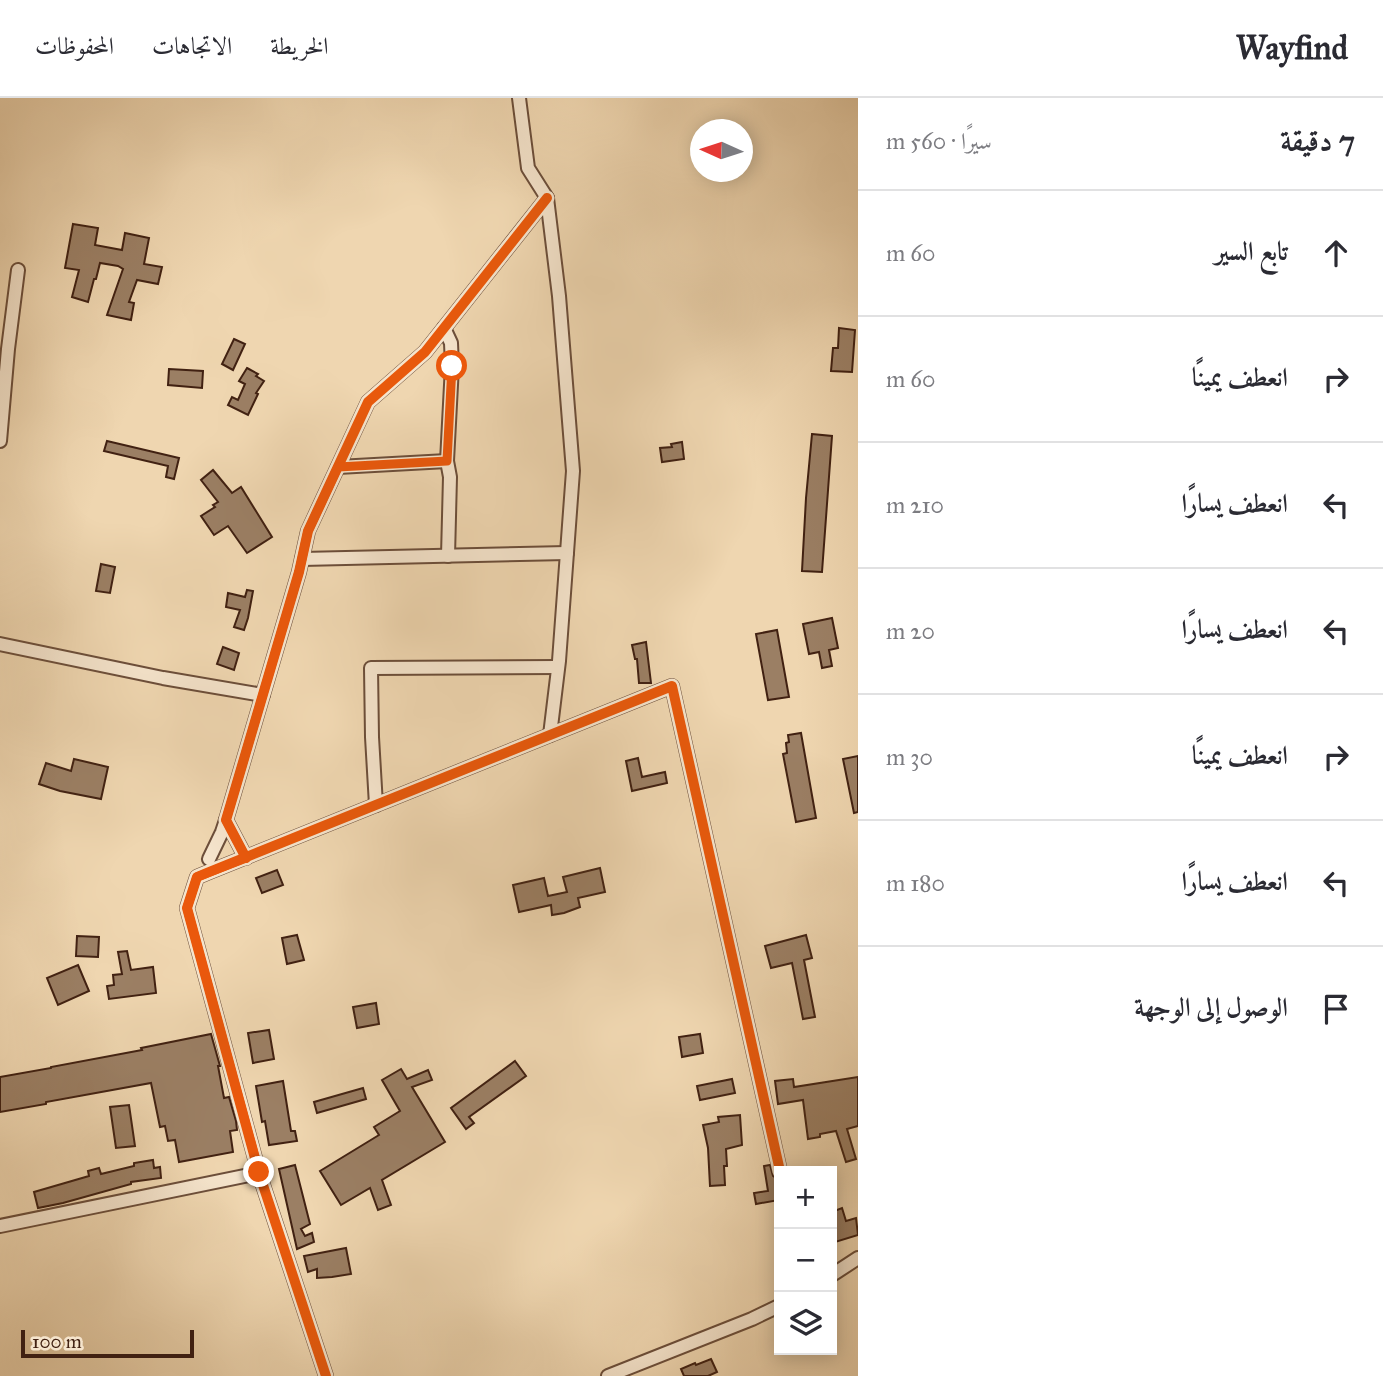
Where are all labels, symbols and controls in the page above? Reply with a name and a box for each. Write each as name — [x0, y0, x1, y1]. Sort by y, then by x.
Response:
text: Wayfind — [1236, 28, 1348, 68]
text: المحفوظات — [35, 31, 114, 61]
text: الاتجاهات — [152, 31, 232, 61]
text: الخريطة — [270, 31, 329, 61]
north arrow — [690, 119, 753, 182]
text: 7 دقيقة — [1280, 123, 1355, 159]
text: سيرًا · 560 m — [886, 127, 992, 155]
icon: ahead — [1317, 234, 1355, 272]
text: تابع السير — [1215, 235, 1288, 267]
text: 60 m — [886, 239, 935, 267]
route start — [436, 350, 467, 381]
icon: right — [1317, 360, 1355, 398]
text: انعطف يمينًا — [1192, 361, 1288, 393]
text: 60 m — [886, 365, 935, 393]
icon: left — [1317, 486, 1355, 524]
text: انعطف يسارًا — [1181, 487, 1288, 519]
text: 210 m — [886, 491, 944, 519]
icon: left — [1317, 612, 1355, 650]
text: انعطف يسارًا — [1181, 613, 1288, 645]
text: 20 m — [886, 617, 935, 645]
icon: right — [1317, 738, 1355, 776]
text: انعطف يمينًا — [1192, 739, 1288, 771]
text: 30 m — [886, 743, 933, 771]
icon: left — [1317, 864, 1355, 902]
text: انعطف يسارًا — [1181, 865, 1288, 897]
text: 180 m — [886, 869, 945, 897]
icon: arrive — [1317, 990, 1355, 1028]
text: الوصول إلى الوجهة — [1134, 991, 1288, 1023]
route end — [243, 1156, 274, 1187]
map controls — [774, 1166, 837, 1355]
button: + — [774, 1166, 837, 1229]
button: − — [774, 1229, 837, 1292]
button: layers — [774, 1292, 837, 1355]
scale bar — [21, 1327, 194, 1359]
text: 100 m — [32, 1330, 82, 1353]

